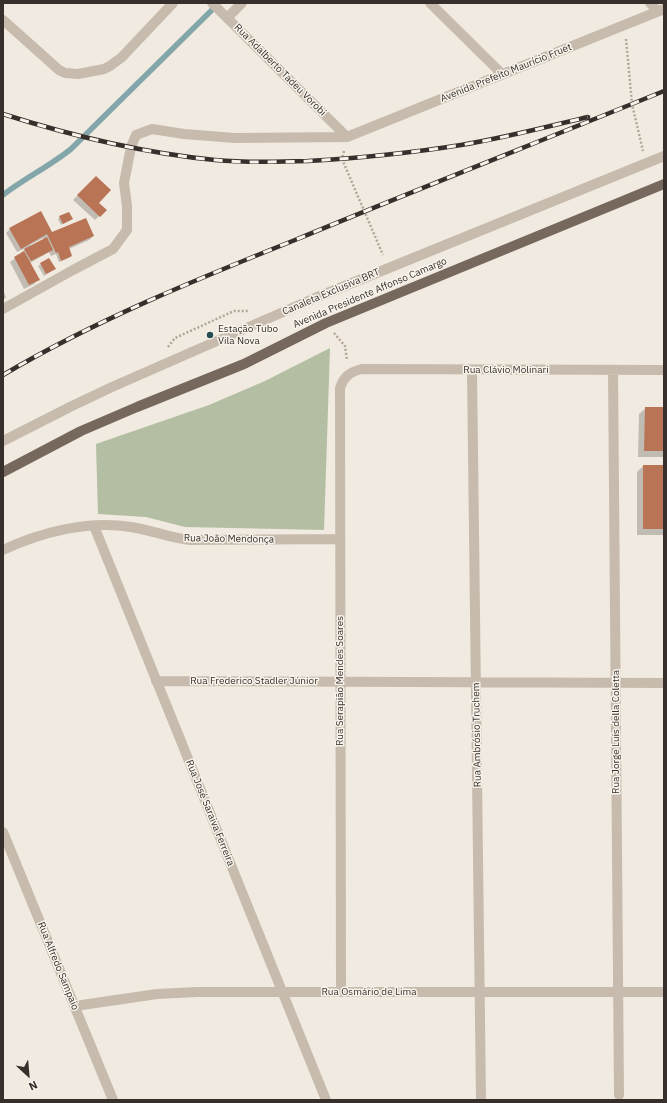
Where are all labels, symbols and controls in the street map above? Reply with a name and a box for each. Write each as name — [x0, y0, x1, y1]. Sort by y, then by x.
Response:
street label: Rua Adalberto Tadeu Vorobi — [232, 22, 328, 118]
street label: Avenida Prefeito Maurício Fruet — [439, 41, 573, 105]
street label: Avenida Presidente Affonso Camargo — [291, 255, 449, 331]
street label: Canaleta Exclusiva BRT — [281, 266, 381, 318]
place label: Estação Tubo Vila Nova — [218, 323, 278, 346]
marker: Estação Tubo Vila Nova — [205, 330, 215, 340]
street label: Rua Clávio Molinari — [463, 364, 549, 376]
street label: Rua João Mendonça — [184, 532, 274, 546]
street label: Rua Serapião Mendes Soares — [334, 616, 346, 746]
street label: Rua Jorge Luís della Coletta — [610, 670, 622, 794]
street label: Rua Frederico Stadler Júnior — [190, 675, 318, 687]
street label: Rua Ambrósio Truchem — [470, 682, 484, 788]
street label: Rua José Saraiva Ferreira — [183, 758, 237, 868]
street label: Rua Alfredo Sampaio — [35, 920, 81, 1012]
street label: Rua Osmário de Lima — [321, 986, 417, 998]
north arrow — [8, 1055, 48, 1095]
text: N — [27, 1078, 40, 1094]

